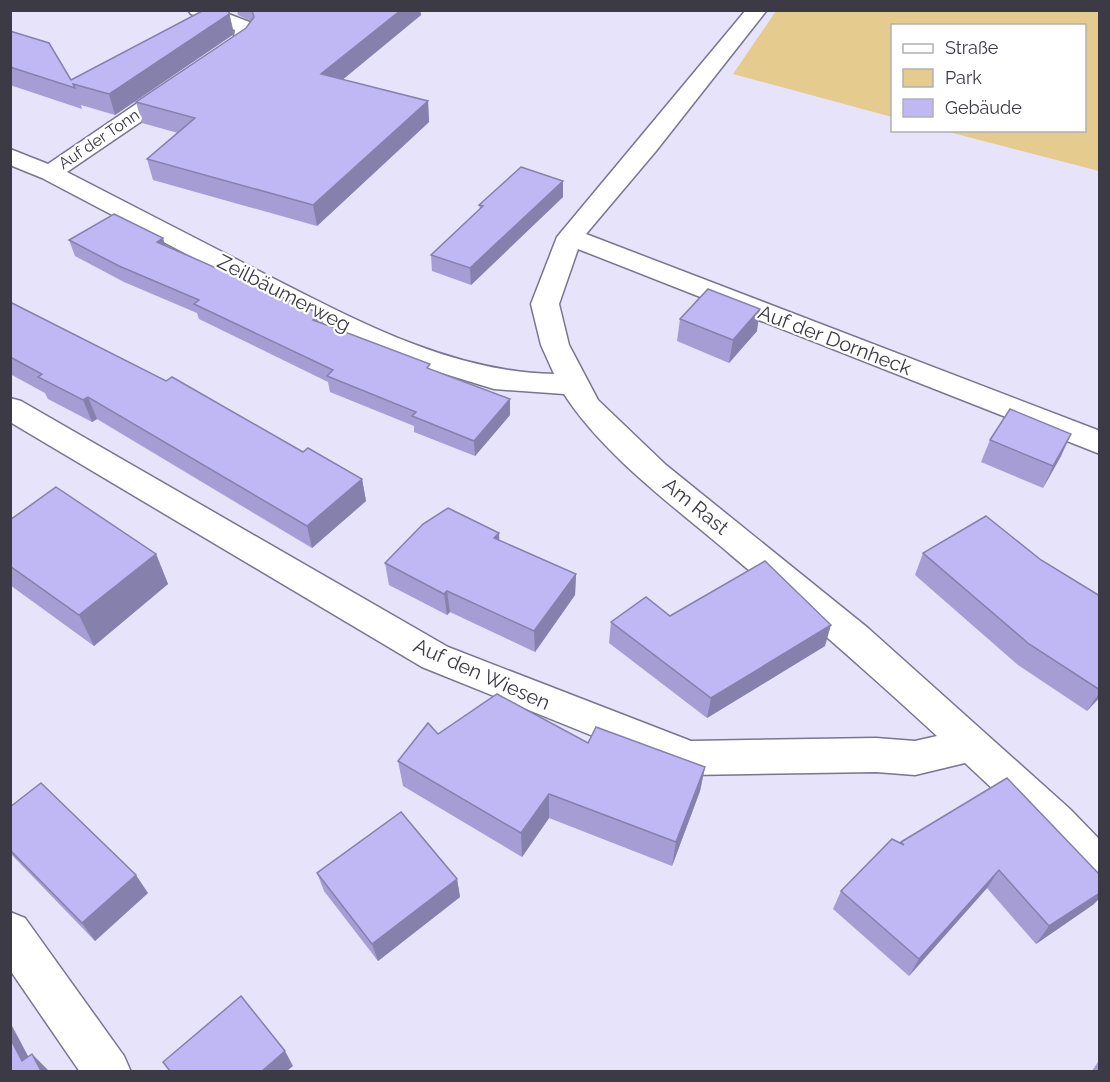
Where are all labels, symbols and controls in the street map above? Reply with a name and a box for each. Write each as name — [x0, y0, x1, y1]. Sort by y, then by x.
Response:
legend — [891, 24, 1086, 132]
text: Straße — [945, 37, 999, 58]
text: Park — [945, 67, 982, 88]
text: Gebäude — [945, 97, 1022, 118]
street label: Auf der Tonn — [55, 105, 143, 173]
street label: Zeilbäumerweg — [213, 249, 355, 337]
street label: Auf der Dornheck — [755, 300, 915, 380]
street label: Am Rast — [658, 472, 734, 540]
street label: Auf den Wiesen — [410, 633, 554, 715]

